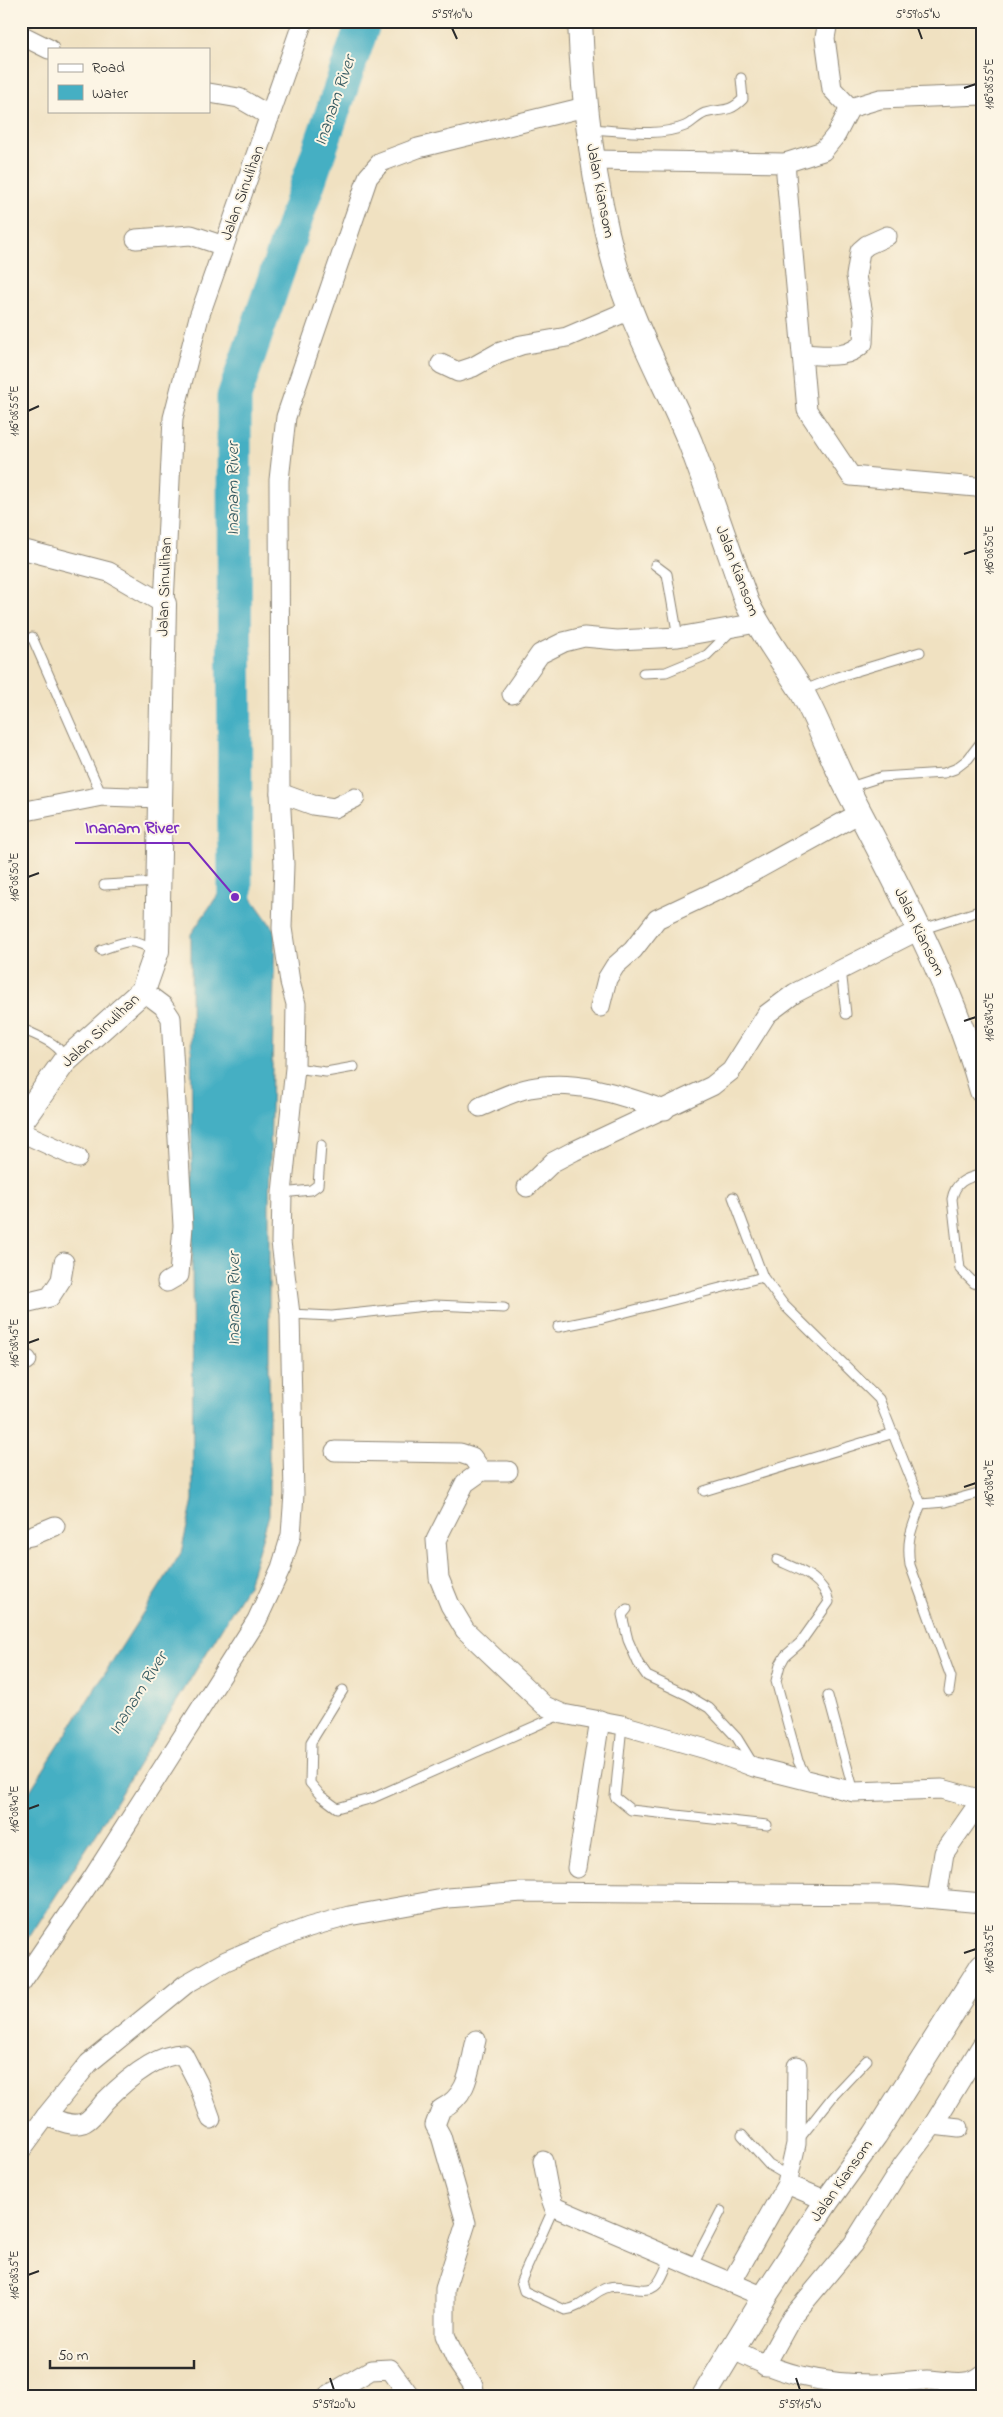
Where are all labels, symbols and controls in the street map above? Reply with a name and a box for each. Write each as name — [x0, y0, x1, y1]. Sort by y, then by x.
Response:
text: 5°59'10"N — [431, 6, 473, 24]
text: 5°59'05"N — [896, 6, 940, 24]
legend — [48, 48, 210, 112]
water label: Inanam River — [308, 50, 364, 150]
text: Road — [92, 57, 125, 79]
text: 116°08'55"E — [981, 59, 999, 109]
text: Water — [92, 83, 128, 105]
street label: Jalan Sinulihan — [215, 142, 271, 244]
street label: Jalan Kiansom — [579, 142, 621, 240]
text: 116°08'55"E — [6, 386, 24, 436]
water label: Inanam River — [221, 439, 247, 536]
street label: Jalan Kiansom — [709, 522, 765, 620]
text: 116°08'50"E — [981, 525, 999, 575]
street label: Jalan Sinulihan — [151, 537, 179, 637]
callout: Inanam River — [75, 810, 189, 843]
text: Inanam River — [85, 816, 180, 842]
text: 116°08'50"E — [6, 852, 24, 902]
street label: Jalan Kiansom — [887, 884, 951, 980]
street label: Jalan Sinulihan — [56, 988, 146, 1074]
text: 116°08'45"E — [981, 993, 999, 1041]
water label: Inanam River — [222, 1249, 248, 1346]
text: 116°08'45"E — [6, 1319, 24, 1367]
text: 116°08'40"E — [981, 1459, 999, 1507]
water label: Inanam River — [103, 1645, 176, 1741]
text: 116°08'40"E — [6, 1785, 24, 1833]
text: 116°08'35"E — [981, 1925, 999, 1973]
street label: Jalan Kiansom — [805, 2135, 879, 2227]
text: 116°08'35"E — [6, 2251, 24, 2299]
scale bar — [50, 2337, 194, 2369]
text: 50 m — [58, 2345, 89, 2367]
text: 5°59'20"N — [312, 2396, 356, 2414]
text: 5°59'15"N — [778, 2396, 822, 2414]

